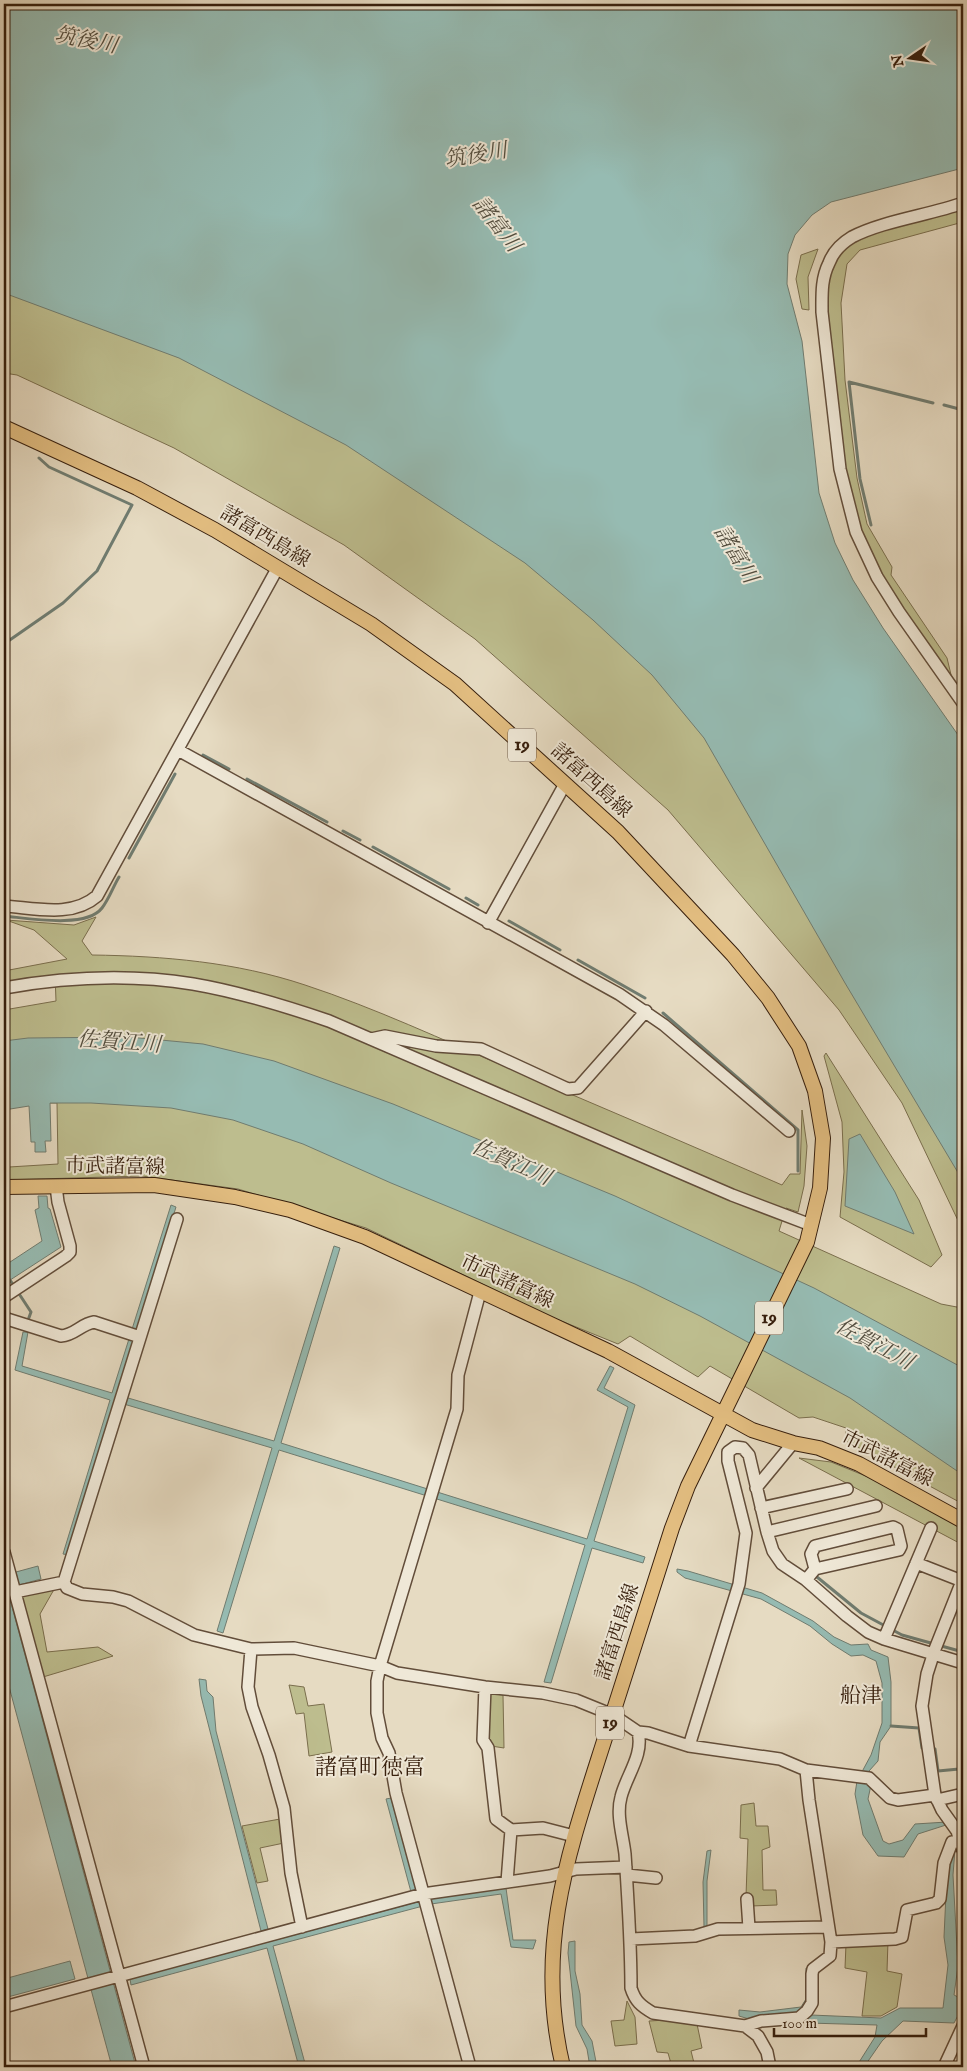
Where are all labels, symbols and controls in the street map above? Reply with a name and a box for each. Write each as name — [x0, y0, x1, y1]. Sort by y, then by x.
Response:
water label: 筑後川 — [53, 22, 121, 61]
north arrow — [884, 32, 934, 82]
text: N — [888, 53, 909, 70]
water label: 筑後川 — [443, 137, 511, 174]
water label: 諸富川 — [466, 192, 527, 260]
street label: 諸富西島線 — [216, 501, 314, 573]
water label: 諸富川 — [707, 521, 764, 591]
road number: 19 — [508, 728, 536, 762]
street label: 諸富西島線 — [545, 738, 637, 824]
water label: 佐賀江川 — [76, 1027, 164, 1060]
water label: 佐賀江川 — [467, 1134, 557, 1193]
street label: 市武諸富線 — [65, 1154, 165, 1180]
street label: 市武諸富線 — [456, 1250, 558, 1314]
road number: 19 — [755, 1302, 783, 1335]
water label: 佐賀江川 — [831, 1313, 919, 1378]
street label: 市武諸富線 — [837, 1425, 937, 1493]
street label: 諸富西島線 — [591, 1581, 645, 1683]
district label: 船津 — [840, 1683, 882, 1710]
road number: 19 — [596, 1706, 624, 1740]
district label: 諸富町徳富 — [315, 1754, 425, 1782]
scale bar — [774, 2006, 927, 2038]
text: 100 m — [782, 2014, 818, 2033]

